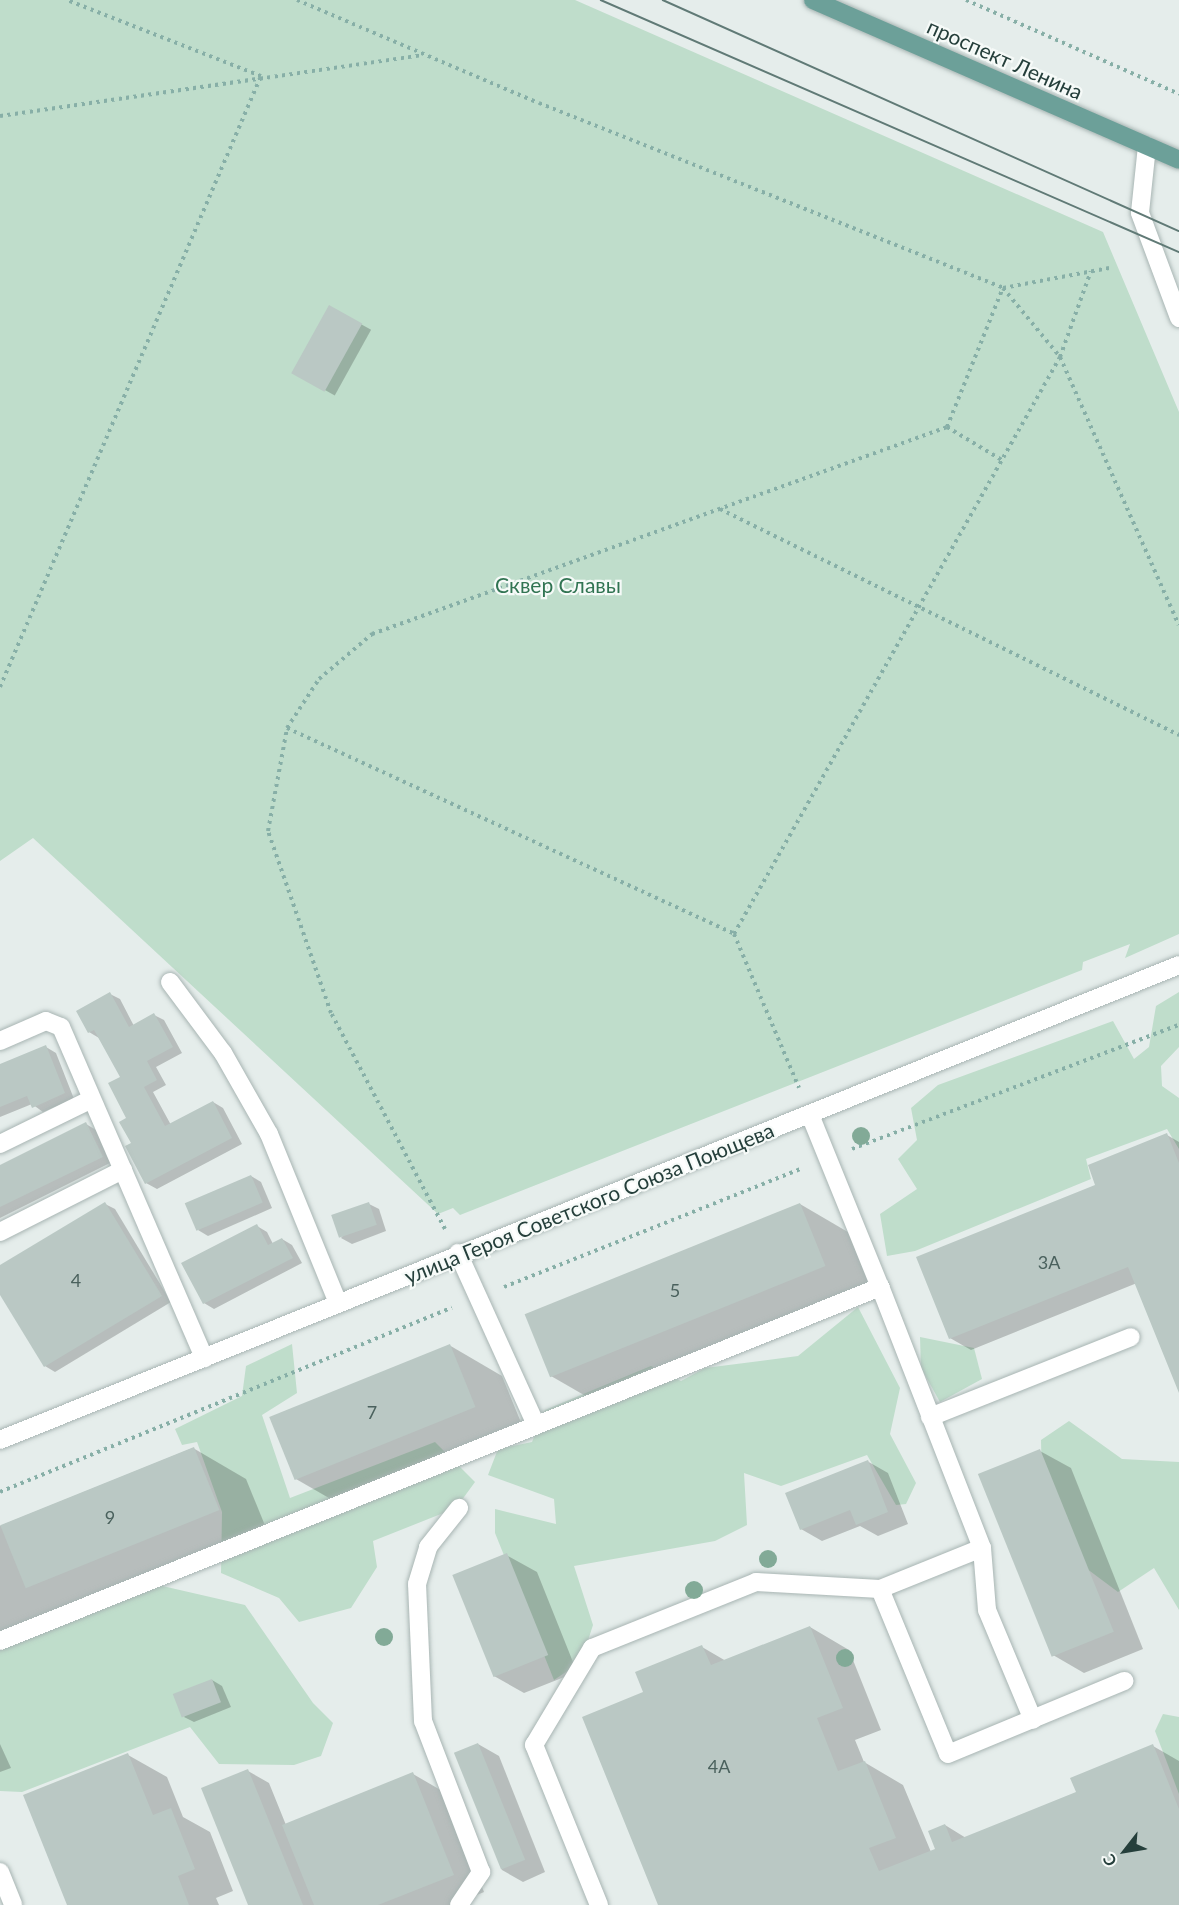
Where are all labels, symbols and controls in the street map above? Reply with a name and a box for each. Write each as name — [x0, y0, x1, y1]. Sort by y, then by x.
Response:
street label: проспект Ленина — [923, 13, 1087, 105]
park label: Сквер Славы — [495, 572, 621, 598]
street label: улица Героя Советского Союза Поющева — [400, 1117, 778, 1289]
house number: 3А — [1038, 1251, 1060, 1273]
house number: 4 — [71, 1269, 81, 1291]
house number: 5 — [670, 1279, 680, 1301]
house number: 7 — [367, 1401, 377, 1423]
house number: 9 — [105, 1506, 115, 1528]
house number: 4А — [708, 1755, 730, 1777]
north arrow — [1095, 1821, 1155, 1881]
text: С — [1098, 1851, 1120, 1870]

